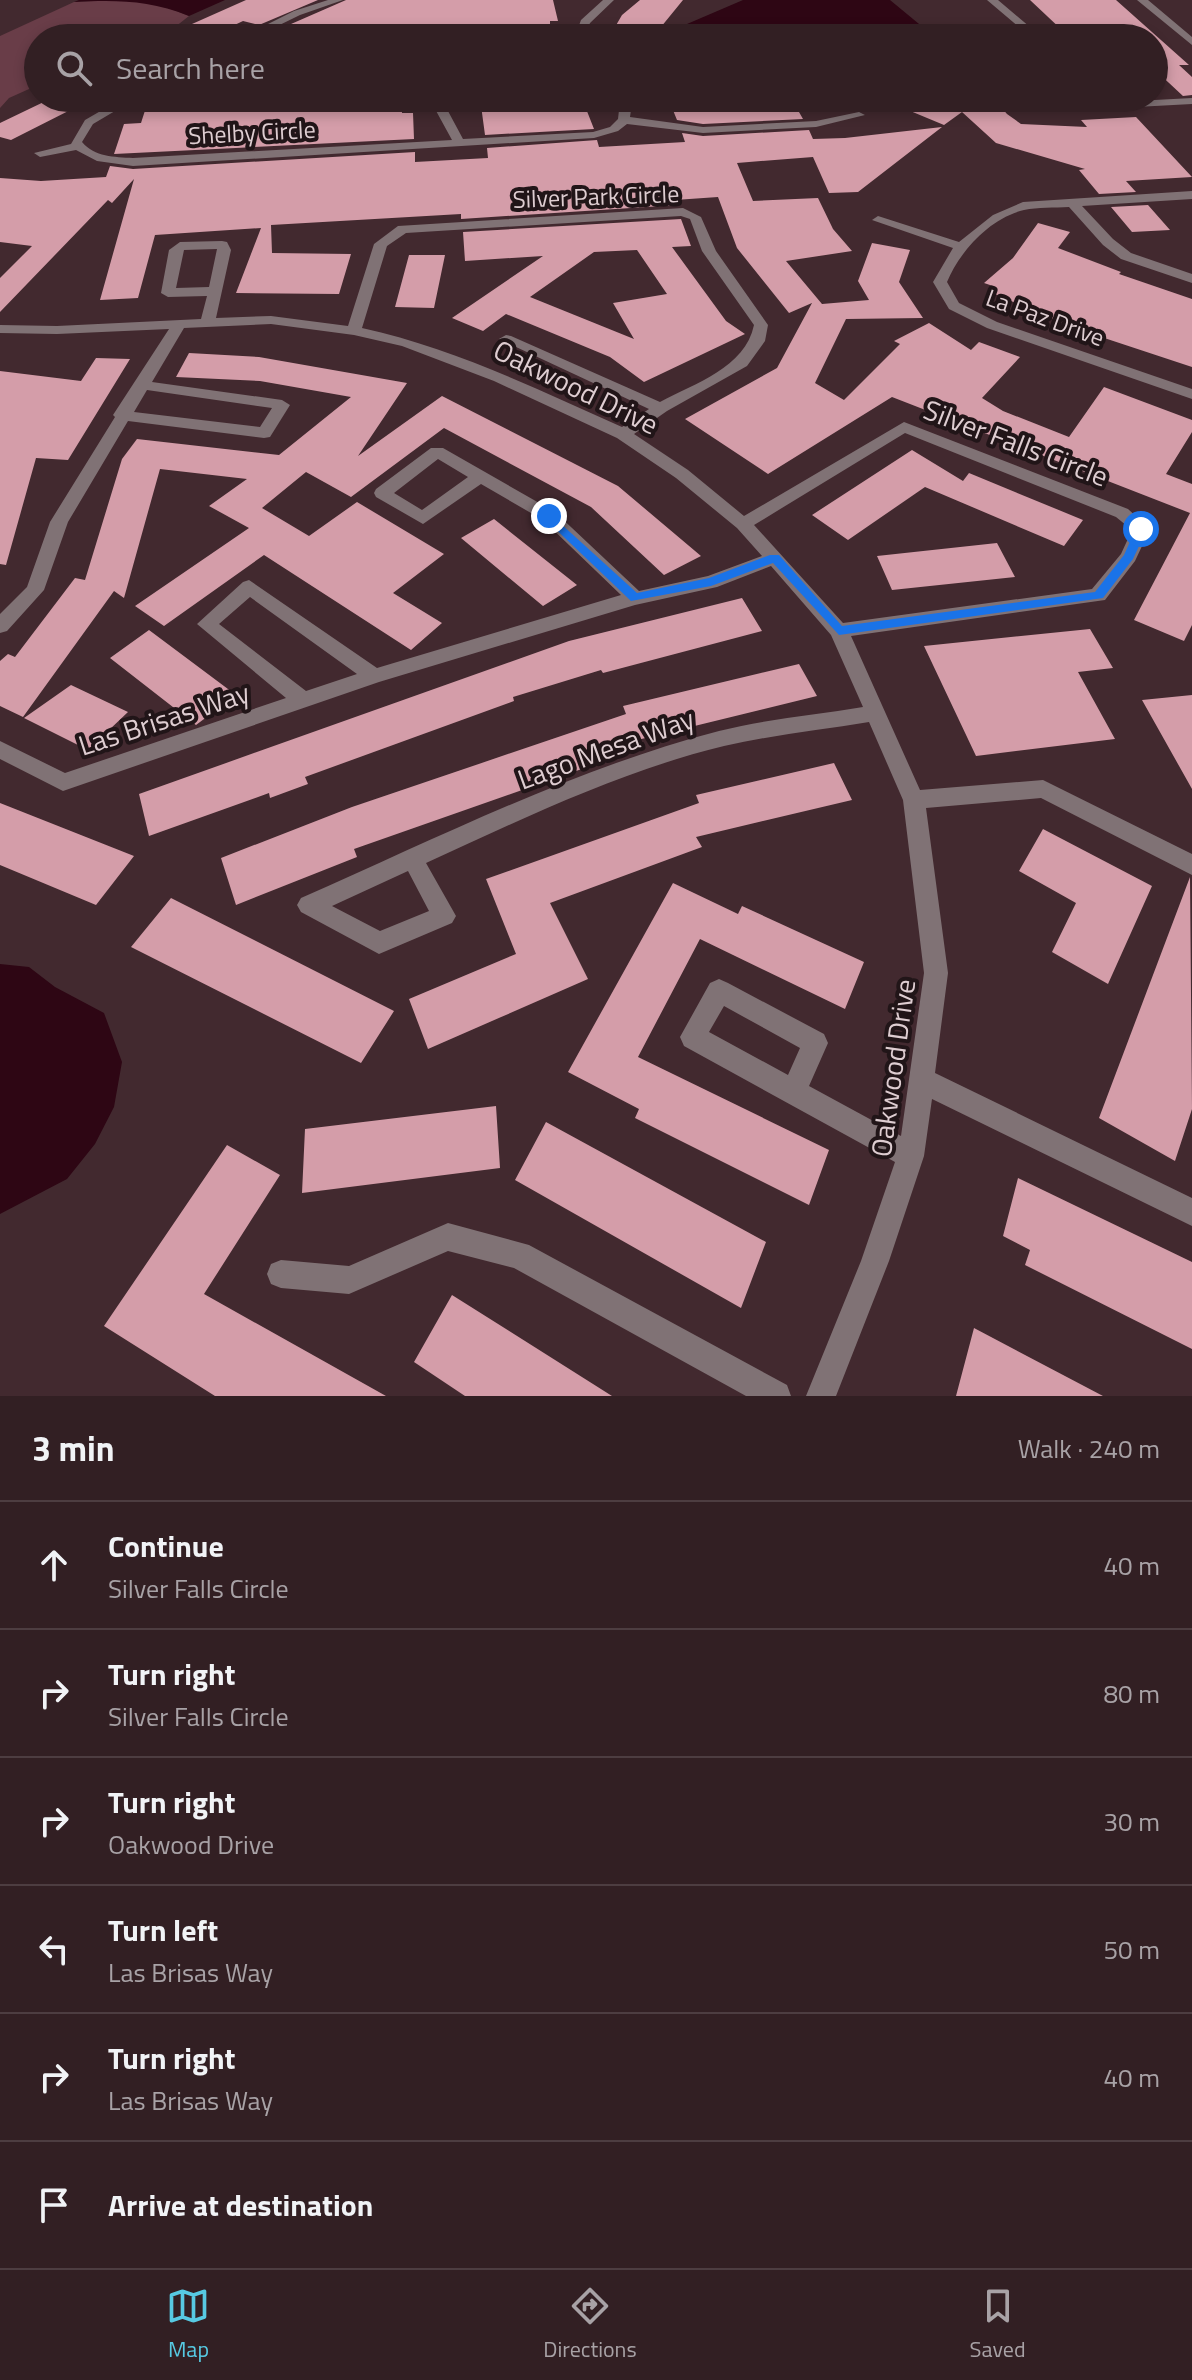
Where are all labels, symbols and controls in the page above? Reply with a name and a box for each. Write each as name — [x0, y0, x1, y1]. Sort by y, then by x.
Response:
search box — [24, 24, 1168, 112]
text: Search here — [116, 45, 265, 91]
icon: search — [52, 46, 96, 90]
street label: Shelby Circle — [187, 111, 316, 153]
street label: Silver Park Circle — [512, 175, 680, 217]
street label: La Paz Drive — [981, 279, 1110, 355]
street label: Oakwood Drive — [486, 328, 666, 445]
street label: Silver Falls Circle — [918, 388, 1115, 497]
route end — [531, 498, 567, 534]
route start — [1123, 511, 1159, 547]
street label: Las Brisas Way — [73, 671, 255, 766]
street label: Lago Mesa Way — [511, 697, 700, 800]
street label: Oakwood Drive — [859, 976, 926, 1160]
text: 3 min — [32, 1422, 115, 1474]
text: Walk · 240 m — [1018, 1429, 1160, 1468]
text: Continue — [108, 1523, 224, 1569]
icon: ahead — [32, 1543, 76, 1587]
text: 40 m — [1103, 1546, 1160, 1585]
text: Silver Falls Circle — [108, 1569, 289, 1608]
text: Turn right — [108, 1651, 236, 1697]
icon: right — [32, 1671, 76, 1715]
text: 80 m — [1103, 1674, 1160, 1713]
text: Silver Falls Circle — [108, 1697, 289, 1736]
text: Turn right — [108, 1779, 236, 1825]
icon: right — [32, 1799, 76, 1843]
text: 30 m — [1103, 1802, 1160, 1841]
text: Oakwood Drive — [108, 1825, 274, 1864]
text: Turn left — [108, 1907, 218, 1953]
icon: left — [32, 1927, 76, 1971]
text: 50 m — [1103, 1930, 1160, 1969]
text: Las Brisas Way — [108, 1953, 273, 1992]
text: Turn right — [108, 2035, 236, 2081]
icon: right — [32, 2055, 76, 2099]
text: 40 m — [1103, 2058, 1160, 2097]
text: Las Brisas Way — [108, 2081, 273, 2120]
text: Arrive at destination — [108, 2182, 373, 2228]
icon: arrive — [32, 2183, 76, 2227]
tab: Map — [166, 2284, 210, 2366]
tab: Directions — [543, 2284, 637, 2366]
tab: Saved — [970, 2284, 1026, 2366]

